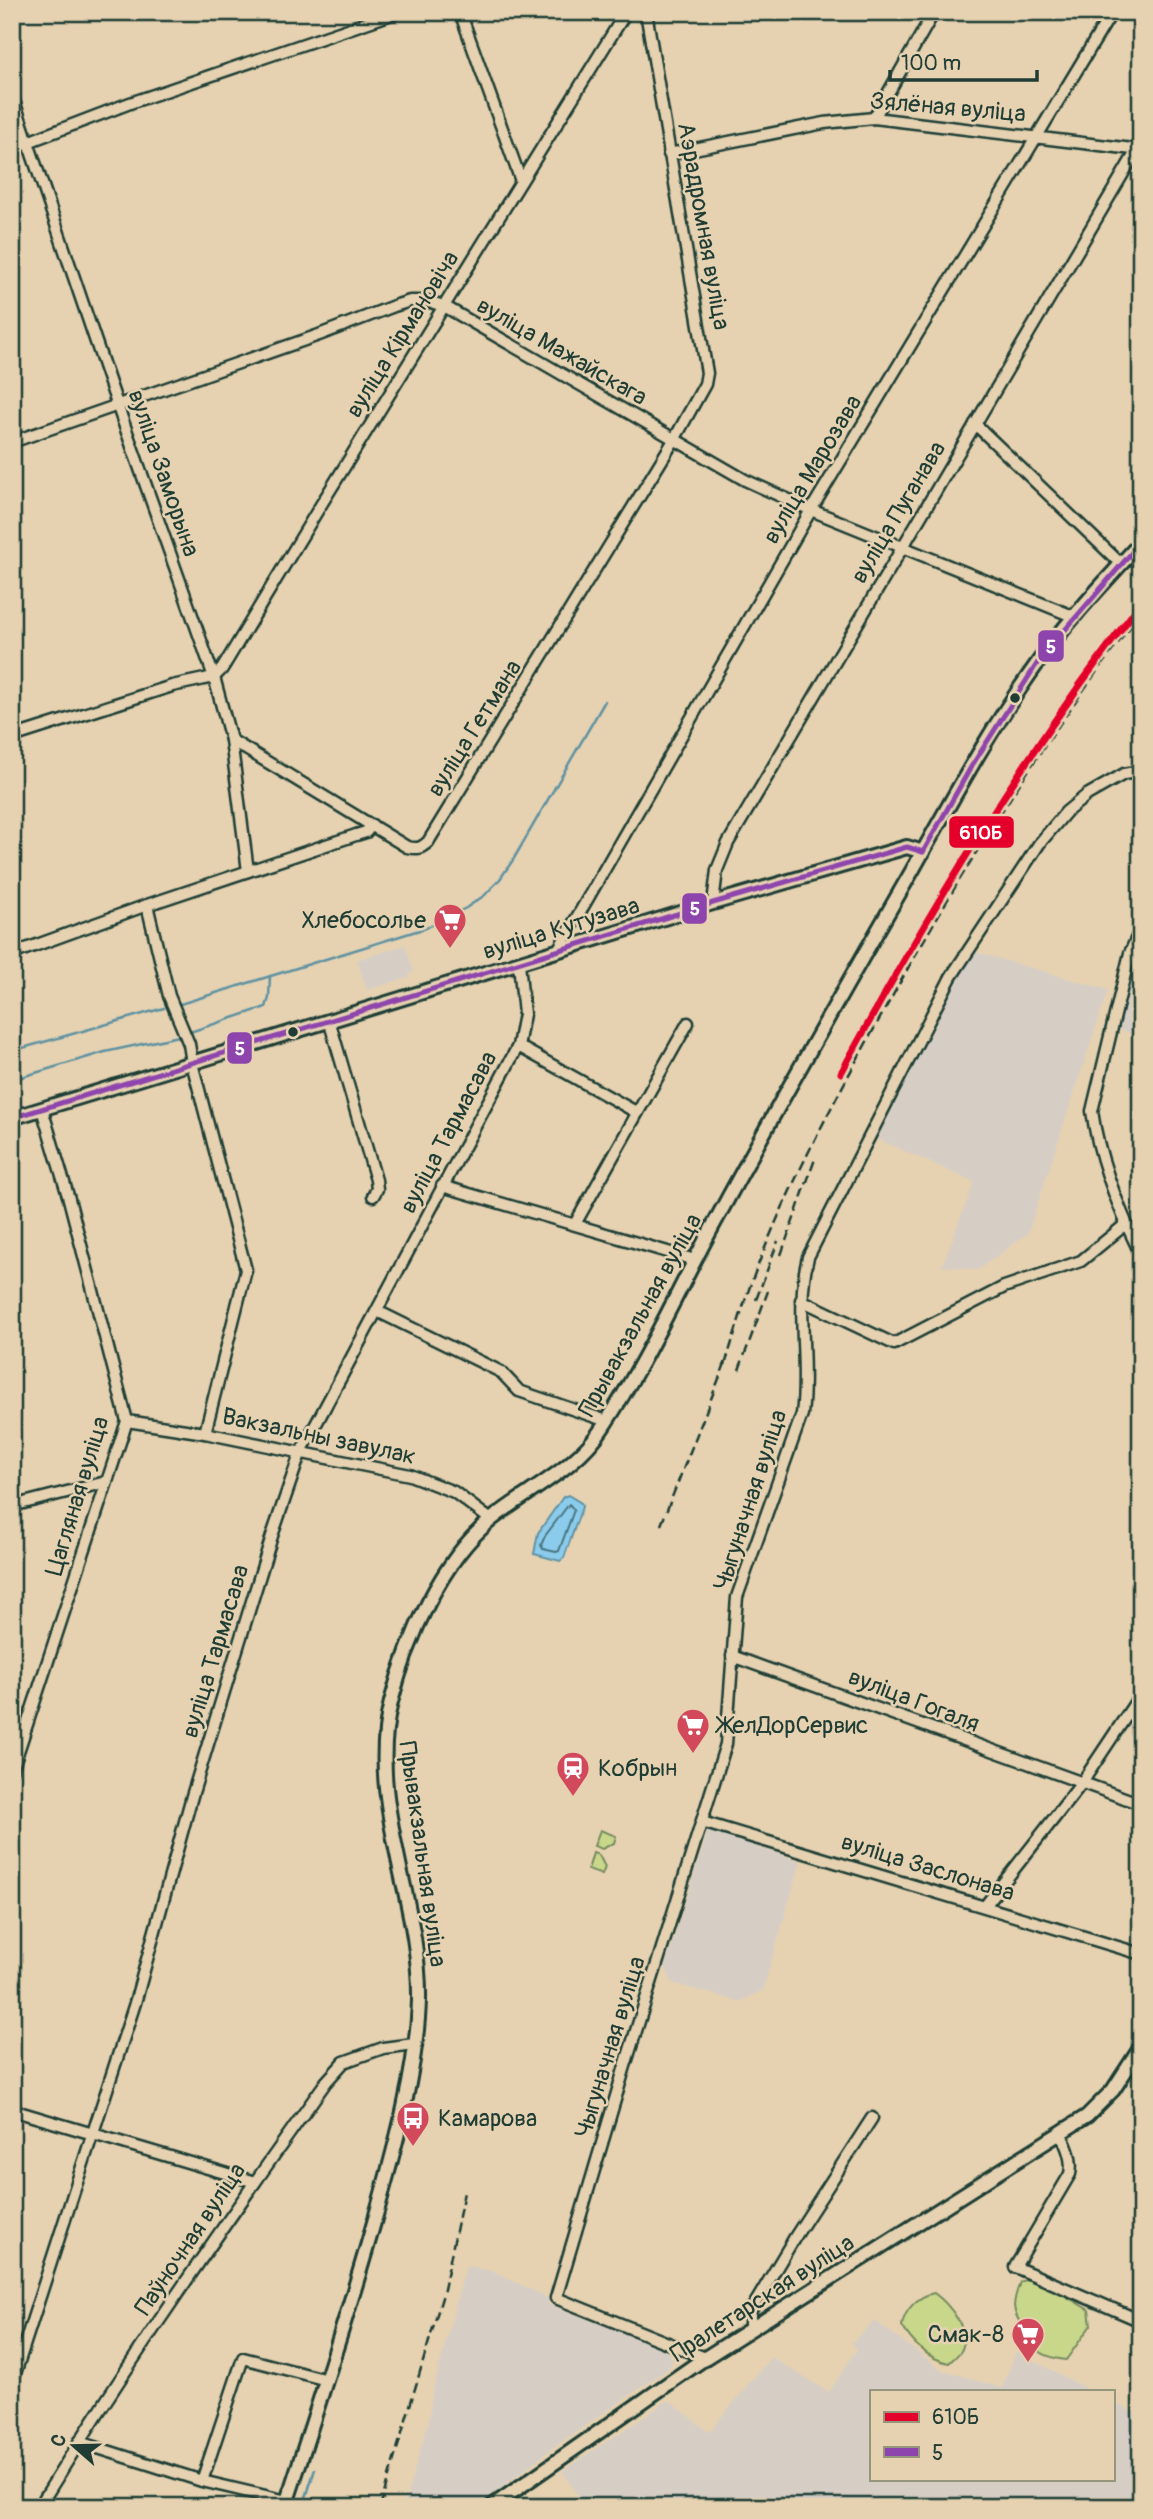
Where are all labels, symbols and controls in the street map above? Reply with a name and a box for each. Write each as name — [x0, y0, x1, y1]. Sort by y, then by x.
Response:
scale bar — [890, 38, 1038, 82]
text: 100 m — [901, 50, 961, 77]
street label: Зялёная вуліца — [869, 86, 1027, 129]
street label: Аэрадромная вуліца — [671, 120, 736, 332]
street label: вуліца Кірмановіча — [340, 246, 465, 423]
street label: вуліца Мажайскага — [471, 291, 652, 412]
street label: вуліца Заморына — [121, 386, 206, 560]
street label: вуліца Марозава — [757, 389, 868, 549]
street label: вуліца Пуганава — [845, 436, 952, 588]
line badge: 5 — [1037, 629, 1065, 663]
text: 5 — [1046, 635, 1056, 659]
street label: вуліца Гетмана — [421, 654, 528, 802]
unlabelled marker — [1008, 691, 1022, 705]
line badge: 610Б — [948, 815, 1015, 849]
text: 610Б — [960, 821, 1002, 845]
street label: вуліца Кутузава — [479, 891, 643, 966]
line badge: 5 — [681, 892, 708, 925]
text: 5 — [690, 897, 700, 921]
supermarket icon: Хлебосолье — [431, 901, 469, 950]
place label: Хлебосолье — [301, 906, 426, 935]
unlabelled marker — [286, 1025, 300, 1039]
line badge: 5 — [226, 1031, 253, 1065]
text: 5 — [235, 1037, 245, 1061]
street label: вуліца Тармасава — [394, 1046, 503, 1218]
street label: Прывакзальная вуліца — [573, 1209, 708, 1422]
street label: Вакзальны завулак — [219, 1402, 418, 1471]
street label: Чыгуначная вуліца — [708, 1406, 793, 1594]
street label: Цагляная вуліца — [39, 1413, 115, 1579]
street label: вуліца Тармасава — [175, 1561, 256, 1741]
street label: вуліца Гогаля — [844, 1662, 983, 1739]
supermarket icon: ЖелДорСервис — [674, 1706, 712, 1755]
place label: ЖелДорСервис — [714, 1711, 868, 1740]
street label: Прывакзальная вуліца — [392, 1739, 453, 1969]
station icon: Кобрын — [554, 1749, 592, 1798]
place label: Кобрын — [598, 1754, 677, 1783]
street label: вуліца Заслонава — [838, 1827, 1018, 1908]
street label: Чыгуначная вуліца — [569, 1953, 652, 2141]
bus stop icon: Камарова — [394, 2099, 432, 2148]
place label: Камарова — [438, 2104, 537, 2133]
street label: Паўночная вуліца — [129, 2158, 252, 2321]
street label: Пралетарская вуліца — [665, 2228, 860, 2369]
supermarket icon: Смак-8 — [1009, 2315, 1047, 2364]
place label: Смак-8 — [928, 2320, 1004, 2349]
legend — [870, 2390, 1114, 2480]
text: 610Б — [932, 2404, 979, 2431]
north arrow — [38, 2410, 108, 2480]
text: С — [46, 2431, 72, 2450]
text: 5 — [932, 2440, 943, 2467]

